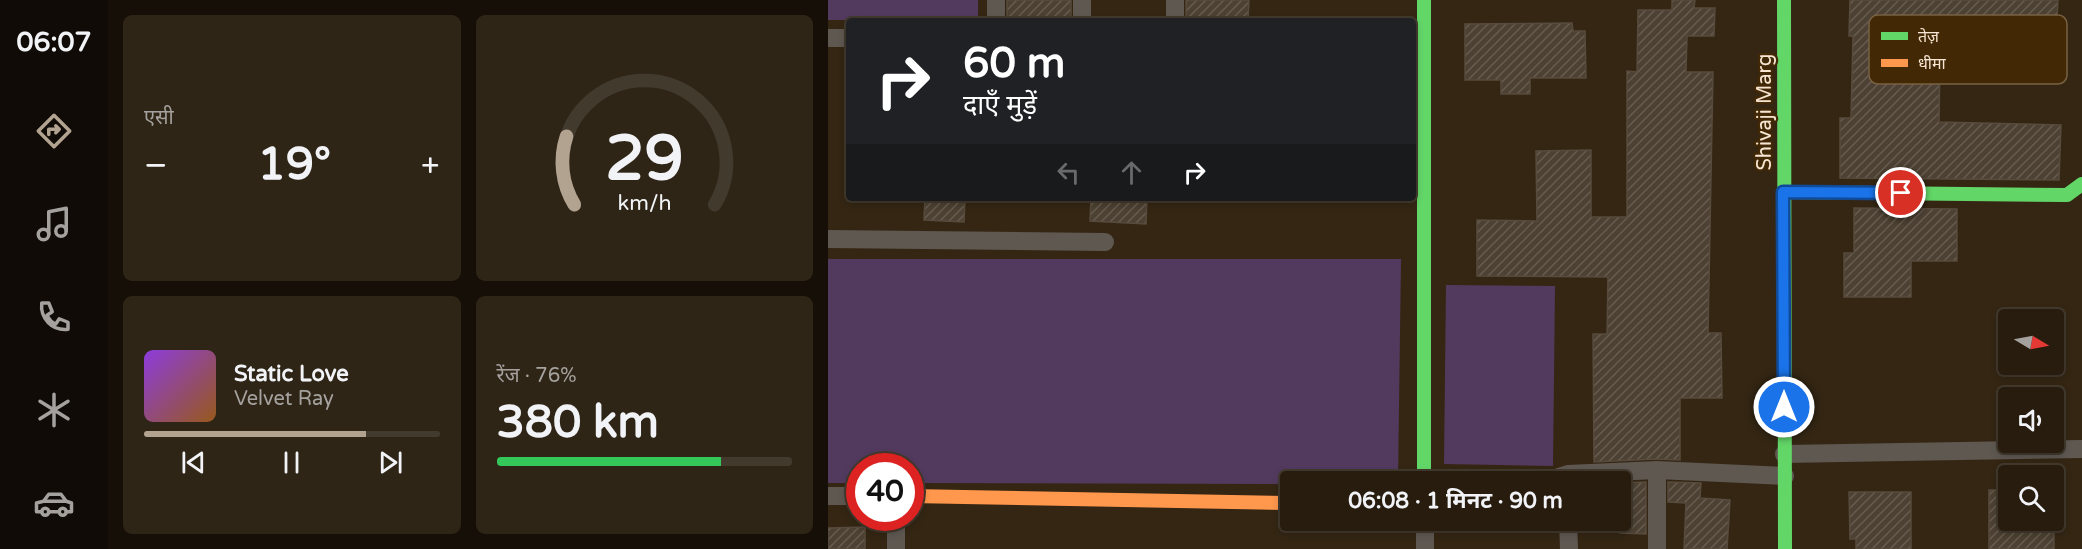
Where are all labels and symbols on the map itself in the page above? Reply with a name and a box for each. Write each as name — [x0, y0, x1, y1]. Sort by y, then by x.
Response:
legend — [1869, 15, 2067, 84]
text: तेज़ — [1918, 27, 1940, 47]
street label: Shivaji Marg — [1753, 54, 1777, 170]
text: धीमा — [1918, 54, 1947, 74]
pin — [1875, 167, 1926, 218]
north arrow — [1998, 309, 2064, 375]
position arrow — [1752, 375, 1816, 439]
speed limit sign: 40 — [846, 453, 924, 531]

